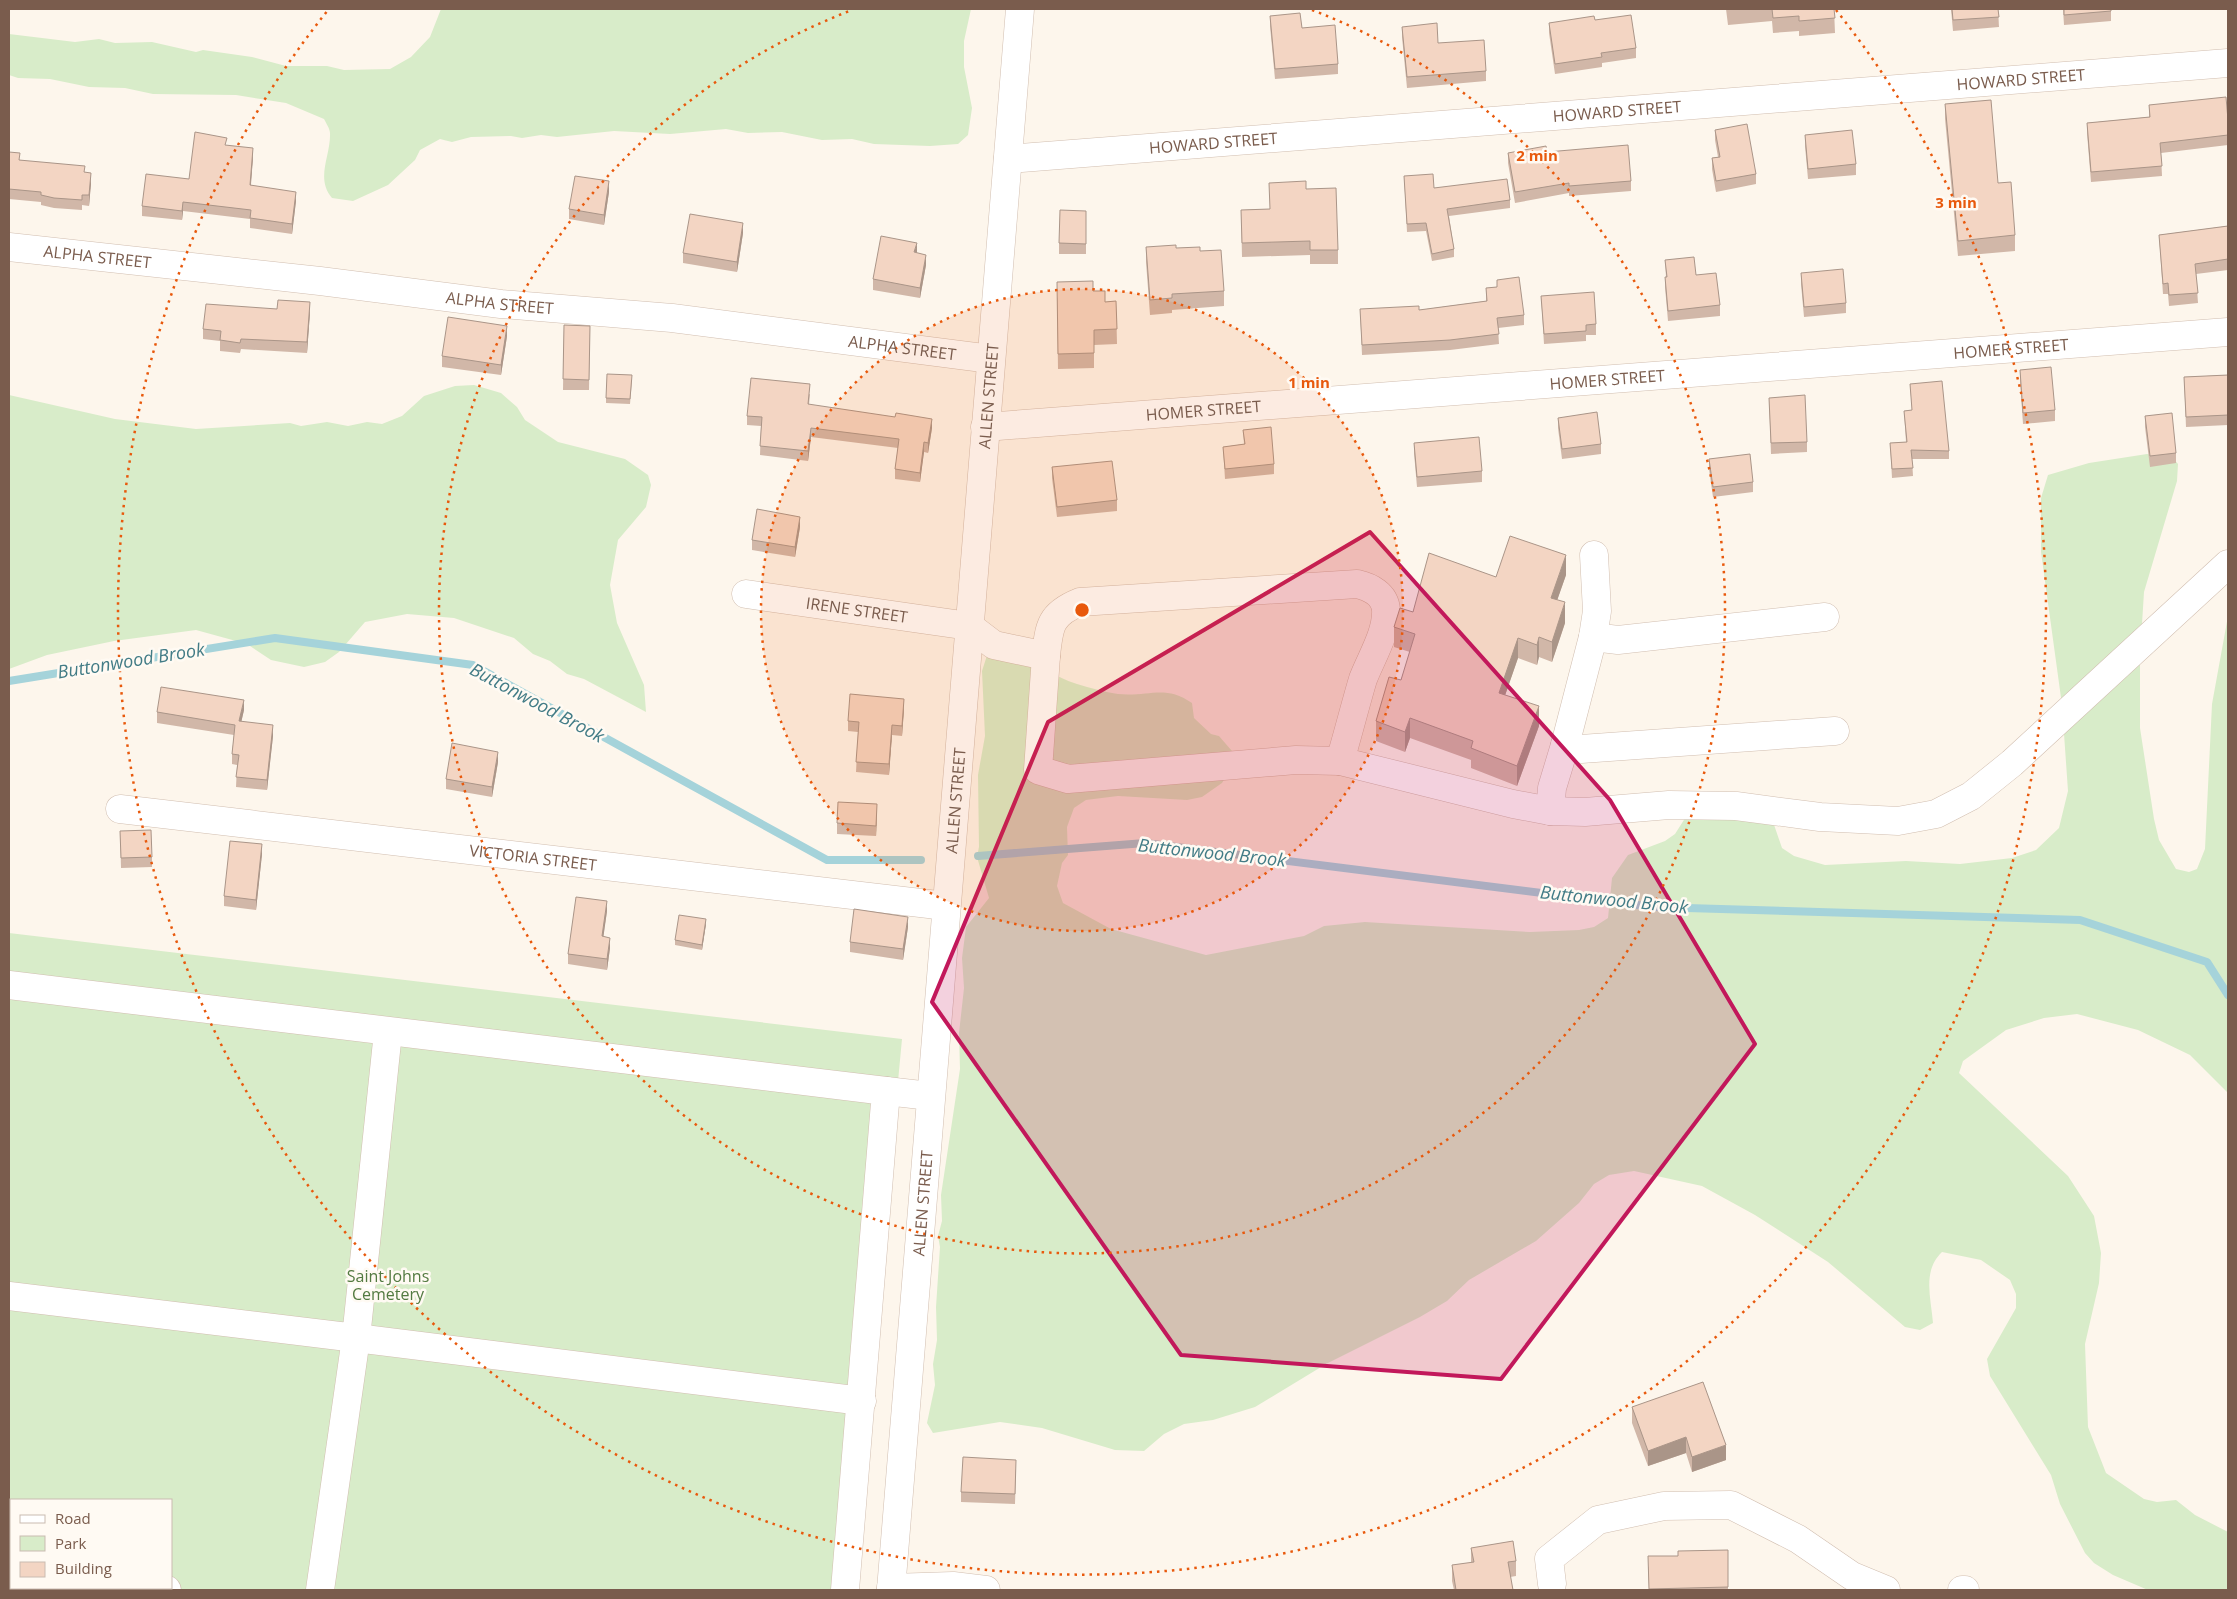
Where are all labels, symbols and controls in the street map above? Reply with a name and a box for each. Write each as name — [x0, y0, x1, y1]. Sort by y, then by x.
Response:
street label: HOWARD STREET — [1956, 63, 2086, 95]
street label: HOWARD STREET — [1552, 95, 1682, 127]
street label: HOWARD STREET — [1148, 127, 1279, 159]
text: 2 min — [1516, 145, 1558, 165]
text: 3 min — [1935, 192, 1977, 212]
street label: ALPHA STREET — [42, 240, 153, 274]
street label: ALPHA STREET — [445, 286, 555, 319]
street label: ALPHA STREET — [847, 330, 957, 365]
street label: HOMER STREET — [1953, 333, 2070, 364]
street label: ALLEN STREET — [973, 342, 1004, 450]
street label: HOMER STREET — [1549, 364, 1666, 395]
text: 1 min — [1288, 372, 1330, 392]
street label: HOMER STREET — [1145, 395, 1262, 426]
street label: IRENE STREET — [805, 592, 909, 628]
centre of rings — [1073, 601, 1091, 619]
water label: Buttonwood Brook — [56, 636, 207, 683]
water label: Buttonwood Brook — [466, 657, 610, 748]
street label: ALLEN STREET — [940, 747, 971, 854]
water label: Buttonwood Brook — [1137, 832, 1289, 872]
street label: VICTORIA STREET — [468, 839, 598, 876]
water label: Buttonwood Brook — [1539, 879, 1691, 919]
street label: ALLEN STREET — [907, 1149, 938, 1257]
park label: Saint Johns Cemetery — [347, 1265, 429, 1305]
legend — [10, 1499, 172, 1589]
text: Road — [55, 1508, 91, 1528]
text: Park — [55, 1533, 86, 1553]
text: Building — [55, 1558, 112, 1578]

